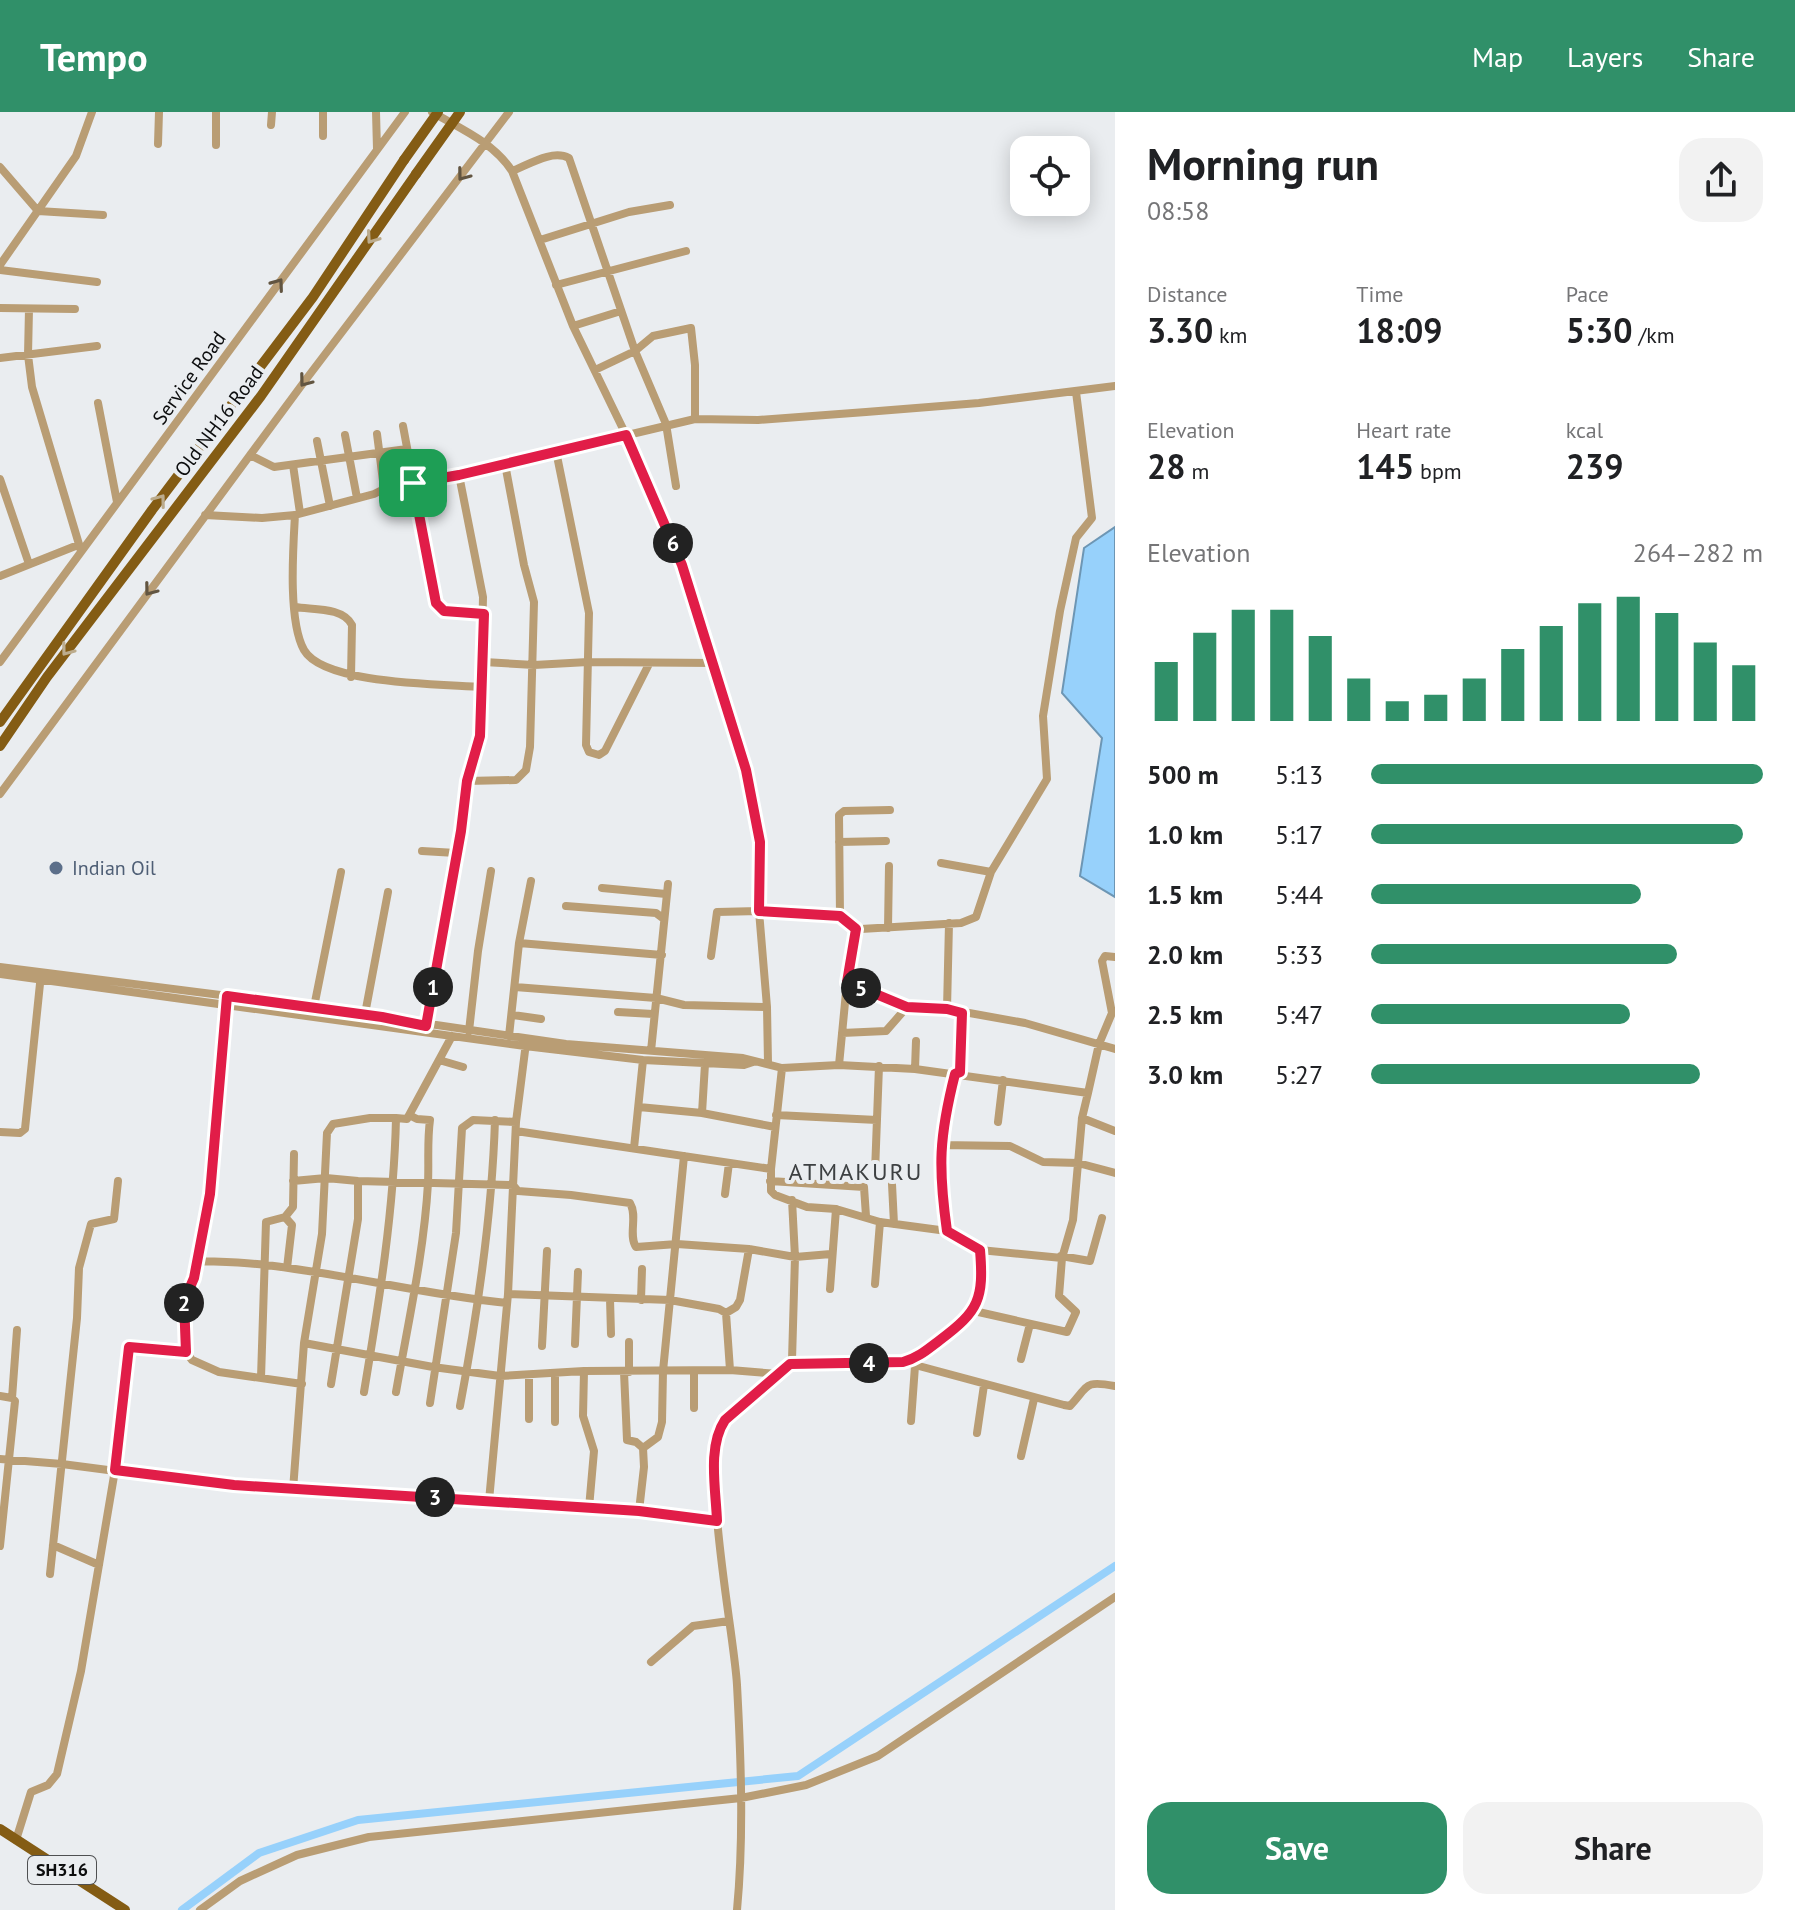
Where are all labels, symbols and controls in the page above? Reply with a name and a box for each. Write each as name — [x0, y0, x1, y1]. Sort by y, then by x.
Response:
text: Tempo — [40, 32, 148, 81]
text: Map — [1472, 38, 1523, 75]
text: Layers — [1567, 38, 1643, 75]
text: Share — [1687, 38, 1755, 75]
text: Morning run — [1147, 135, 1379, 192]
map controls — [1010, 136, 1090, 216]
button: locate — [1010, 136, 1090, 216]
button: share — [1679, 138, 1763, 222]
one-way arrow — [459, 166, 473, 181]
text: 08:58 — [1147, 194, 1209, 227]
one-way arrow — [367, 229, 382, 244]
one-way arrow — [269, 278, 283, 292]
text: Distance — [1147, 280, 1228, 308]
text: Time — [1356, 280, 1403, 308]
text: Pace — [1566, 280, 1609, 308]
text: 3.30 — [1147, 308, 1213, 352]
text: 18:09 — [1356, 308, 1443, 352]
text: 5:30 — [1566, 308, 1633, 352]
text: km — [1213, 321, 1247, 349]
text: /km — [1633, 321, 1675, 349]
street label: Service Road — [146, 326, 232, 430]
street label: Old NH16 Road — [169, 360, 269, 482]
one-way arrow — [301, 373, 315, 387]
text: Elevation — [1147, 416, 1235, 444]
text: Heart rate — [1356, 416, 1451, 444]
text: kcal — [1566, 416, 1603, 444]
text: 28 — [1147, 444, 1186, 488]
text: 145 — [1356, 444, 1414, 488]
text: 239 — [1566, 444, 1624, 488]
pin — [379, 449, 447, 517]
text: m — [1186, 457, 1209, 485]
text: bpm — [1414, 457, 1462, 485]
icon: arrive — [391, 461, 435, 505]
one-way arrow — [150, 494, 165, 509]
pin: 6 — [653, 523, 693, 563]
text: 6 — [667, 529, 679, 557]
text: Elevation — [1147, 536, 1251, 569]
text: 264–282 m — [1633, 536, 1763, 569]
one-way arrow — [145, 581, 159, 596]
one-way arrow — [63, 641, 77, 656]
text: 500 m — [1147, 758, 1219, 791]
text: 5:13 — [1275, 758, 1323, 791]
text: 1.0 km — [1147, 818, 1223, 851]
text: 5:17 — [1275, 818, 1323, 851]
place label: Indian Oil — [72, 855, 156, 881]
marker: Indian Oil — [47, 859, 65, 877]
text: 1.5 km — [1147, 878, 1223, 911]
text: 5:44 — [1275, 878, 1323, 911]
text: 2.0 km — [1147, 938, 1223, 971]
text: 5:33 — [1275, 938, 1323, 971]
pin: 1 — [413, 967, 453, 1007]
pin: 5 — [841, 968, 881, 1008]
text: 1 — [427, 973, 439, 1001]
text: 5 — [855, 974, 867, 1002]
text: 2.5 km — [1147, 998, 1223, 1031]
text: 5:47 — [1275, 998, 1323, 1031]
text: 3.0 km — [1147, 1058, 1223, 1091]
text: 5:27 — [1275, 1058, 1323, 1091]
district label: ATMAKURU — [789, 1156, 924, 1187]
pin: 2 — [164, 1283, 204, 1323]
text: 2 — [178, 1289, 190, 1317]
pin: 4 — [849, 1343, 889, 1383]
text: 4 — [863, 1349, 875, 1377]
pin: 3 — [415, 1477, 455, 1517]
text: 3 — [429, 1483, 441, 1511]
button: Save — [1147, 1802, 1447, 1894]
button: Share — [1463, 1802, 1763, 1894]
road number: SH316 — [28, 1856, 96, 1884]

